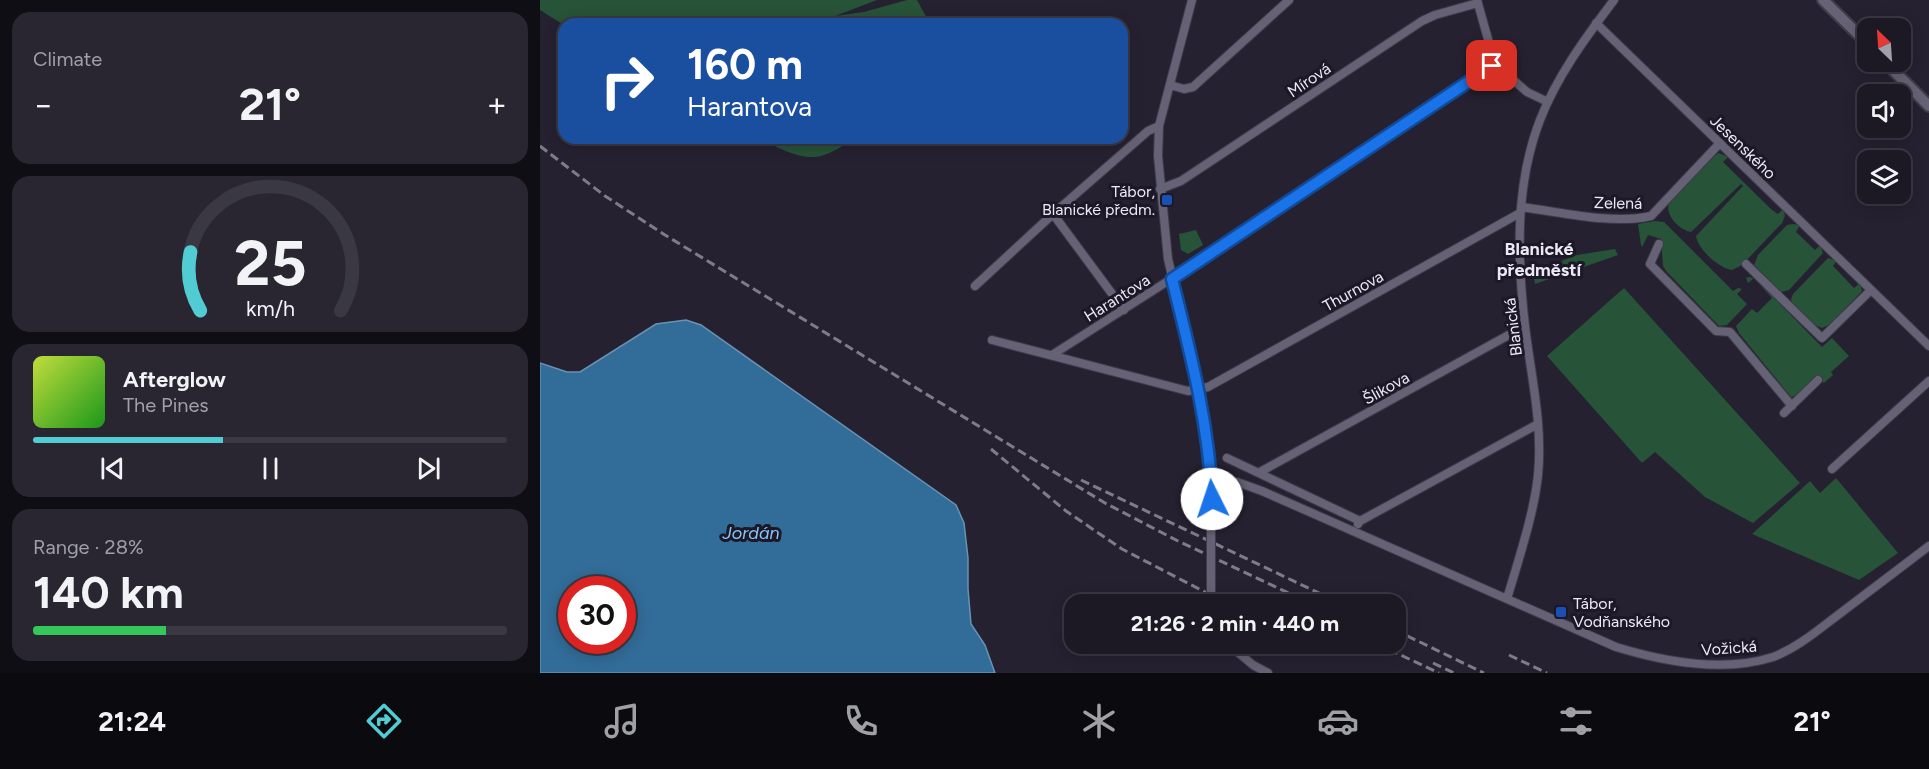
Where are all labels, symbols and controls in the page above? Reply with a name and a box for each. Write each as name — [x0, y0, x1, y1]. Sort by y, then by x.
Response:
north arrow — [1857, 18, 1911, 72]
map controls — [1857, 18, 1911, 204]
text: 160 m — [687, 39, 803, 90]
pin — [1466, 40, 1517, 91]
icon: right — [588, 42, 666, 120]
text: Climate — [33, 47, 102, 71]
icon: arrive — [1475, 49, 1508, 82]
street label: Mírová — [1284, 59, 1334, 101]
text: 21° — [239, 77, 301, 131]
button: sound — [1857, 84, 1911, 138]
text: − — [33, 85, 54, 124]
text: + — [486, 85, 507, 124]
text: Harantova — [687, 90, 812, 123]
street label: Jesenského — [1706, 111, 1780, 183]
button: layers — [1857, 150, 1911, 204]
place label: Tábor, Blanické předm. — [1042, 182, 1155, 219]
marker: Tábor, Blanické předm. — [1160, 193, 1174, 207]
street label: Zelená — [1594, 193, 1642, 213]
text: 25 — [234, 227, 306, 302]
district label: Blanické předměstí — [1497, 238, 1582, 281]
street label: Thurnova — [1319, 267, 1387, 315]
street label: Harantova — [1081, 270, 1153, 326]
text: km/h — [246, 297, 294, 322]
street label: Blanická — [1500, 297, 1526, 357]
text: Afterglow — [123, 366, 226, 393]
street label: Šlikova — [1360, 368, 1412, 408]
text: The Pines — [123, 393, 209, 417]
icon: previous — [96, 452, 129, 485]
icon: pause — [254, 452, 287, 485]
icon: next — [412, 452, 445, 485]
position arrow — [1180, 467, 1244, 531]
water label: Jordán — [721, 522, 780, 544]
text: Range · 28% — [33, 535, 144, 559]
text: 140 km — [33, 565, 184, 619]
speed limit sign: 30 — [558, 576, 636, 654]
place label: Tábor, Vodňanského — [1573, 594, 1670, 631]
marker: Tábor, Vodňanského — [1554, 605, 1568, 619]
text: 21:26 · 2 min · 440 m — [1131, 610, 1339, 637]
street label: Vožická — [1701, 637, 1757, 659]
icon: directions — [363, 700, 405, 742]
icon: music — [601, 700, 643, 742]
icon: phone — [840, 700, 882, 742]
icon: climate — [1078, 700, 1120, 742]
icon: car — [1317, 700, 1359, 742]
icon: filters — [1555, 700, 1597, 742]
text: 21:24 — [98, 705, 166, 738]
text: 21° — [1794, 705, 1831, 738]

